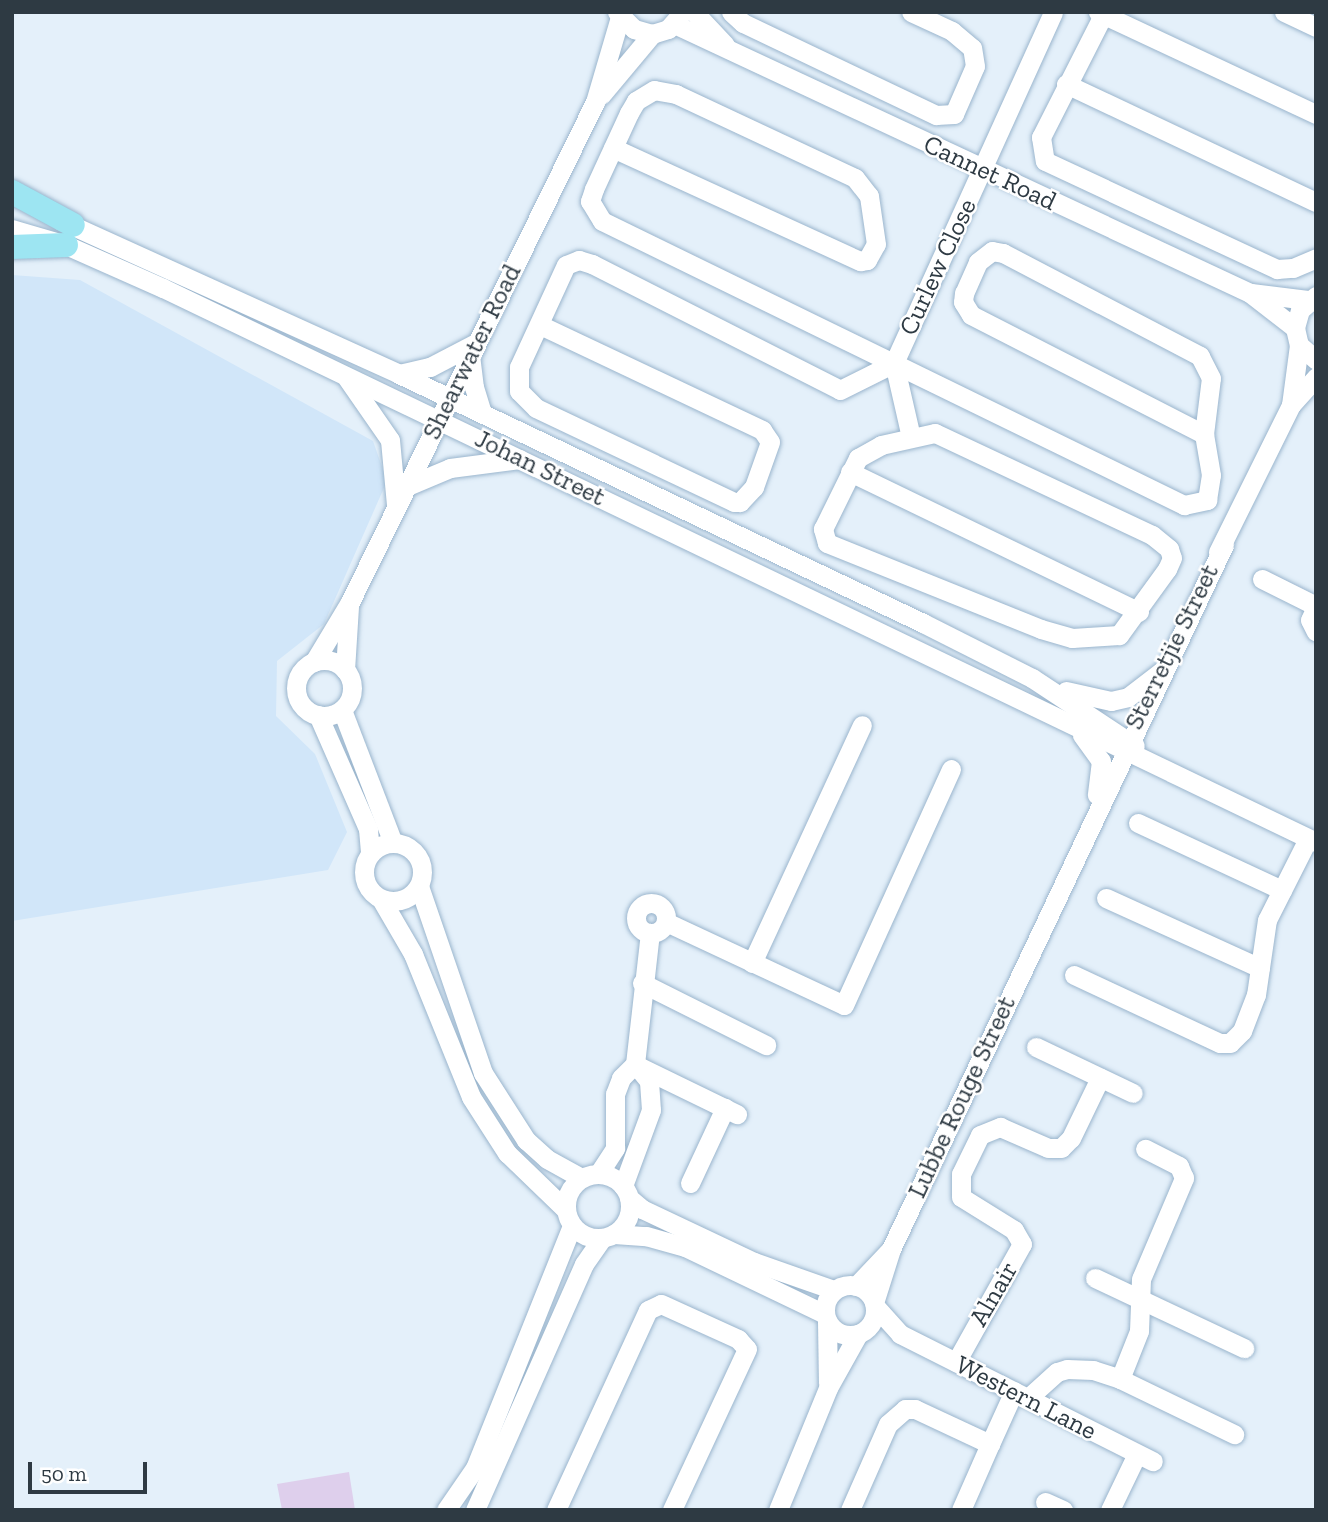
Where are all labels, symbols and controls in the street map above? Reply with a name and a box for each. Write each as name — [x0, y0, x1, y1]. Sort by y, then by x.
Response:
street label: Cannet Road — [919, 129, 1061, 217]
street label: Curlew Close — [893, 194, 983, 340]
street label: Shearwater Road — [416, 259, 528, 445]
street label: Johan Street — [470, 423, 610, 513]
street label: Sterretjie Street — [1119, 559, 1225, 735]
street label: Lubbe Rouge Street — [902, 991, 1022, 1203]
street label: Alnair — [963, 1256, 1025, 1332]
street label: Western Lane — [950, 1349, 1102, 1447]
scale bar — [32, 1448, 150, 1492]
text: 50 m — [41, 1461, 87, 1486]

